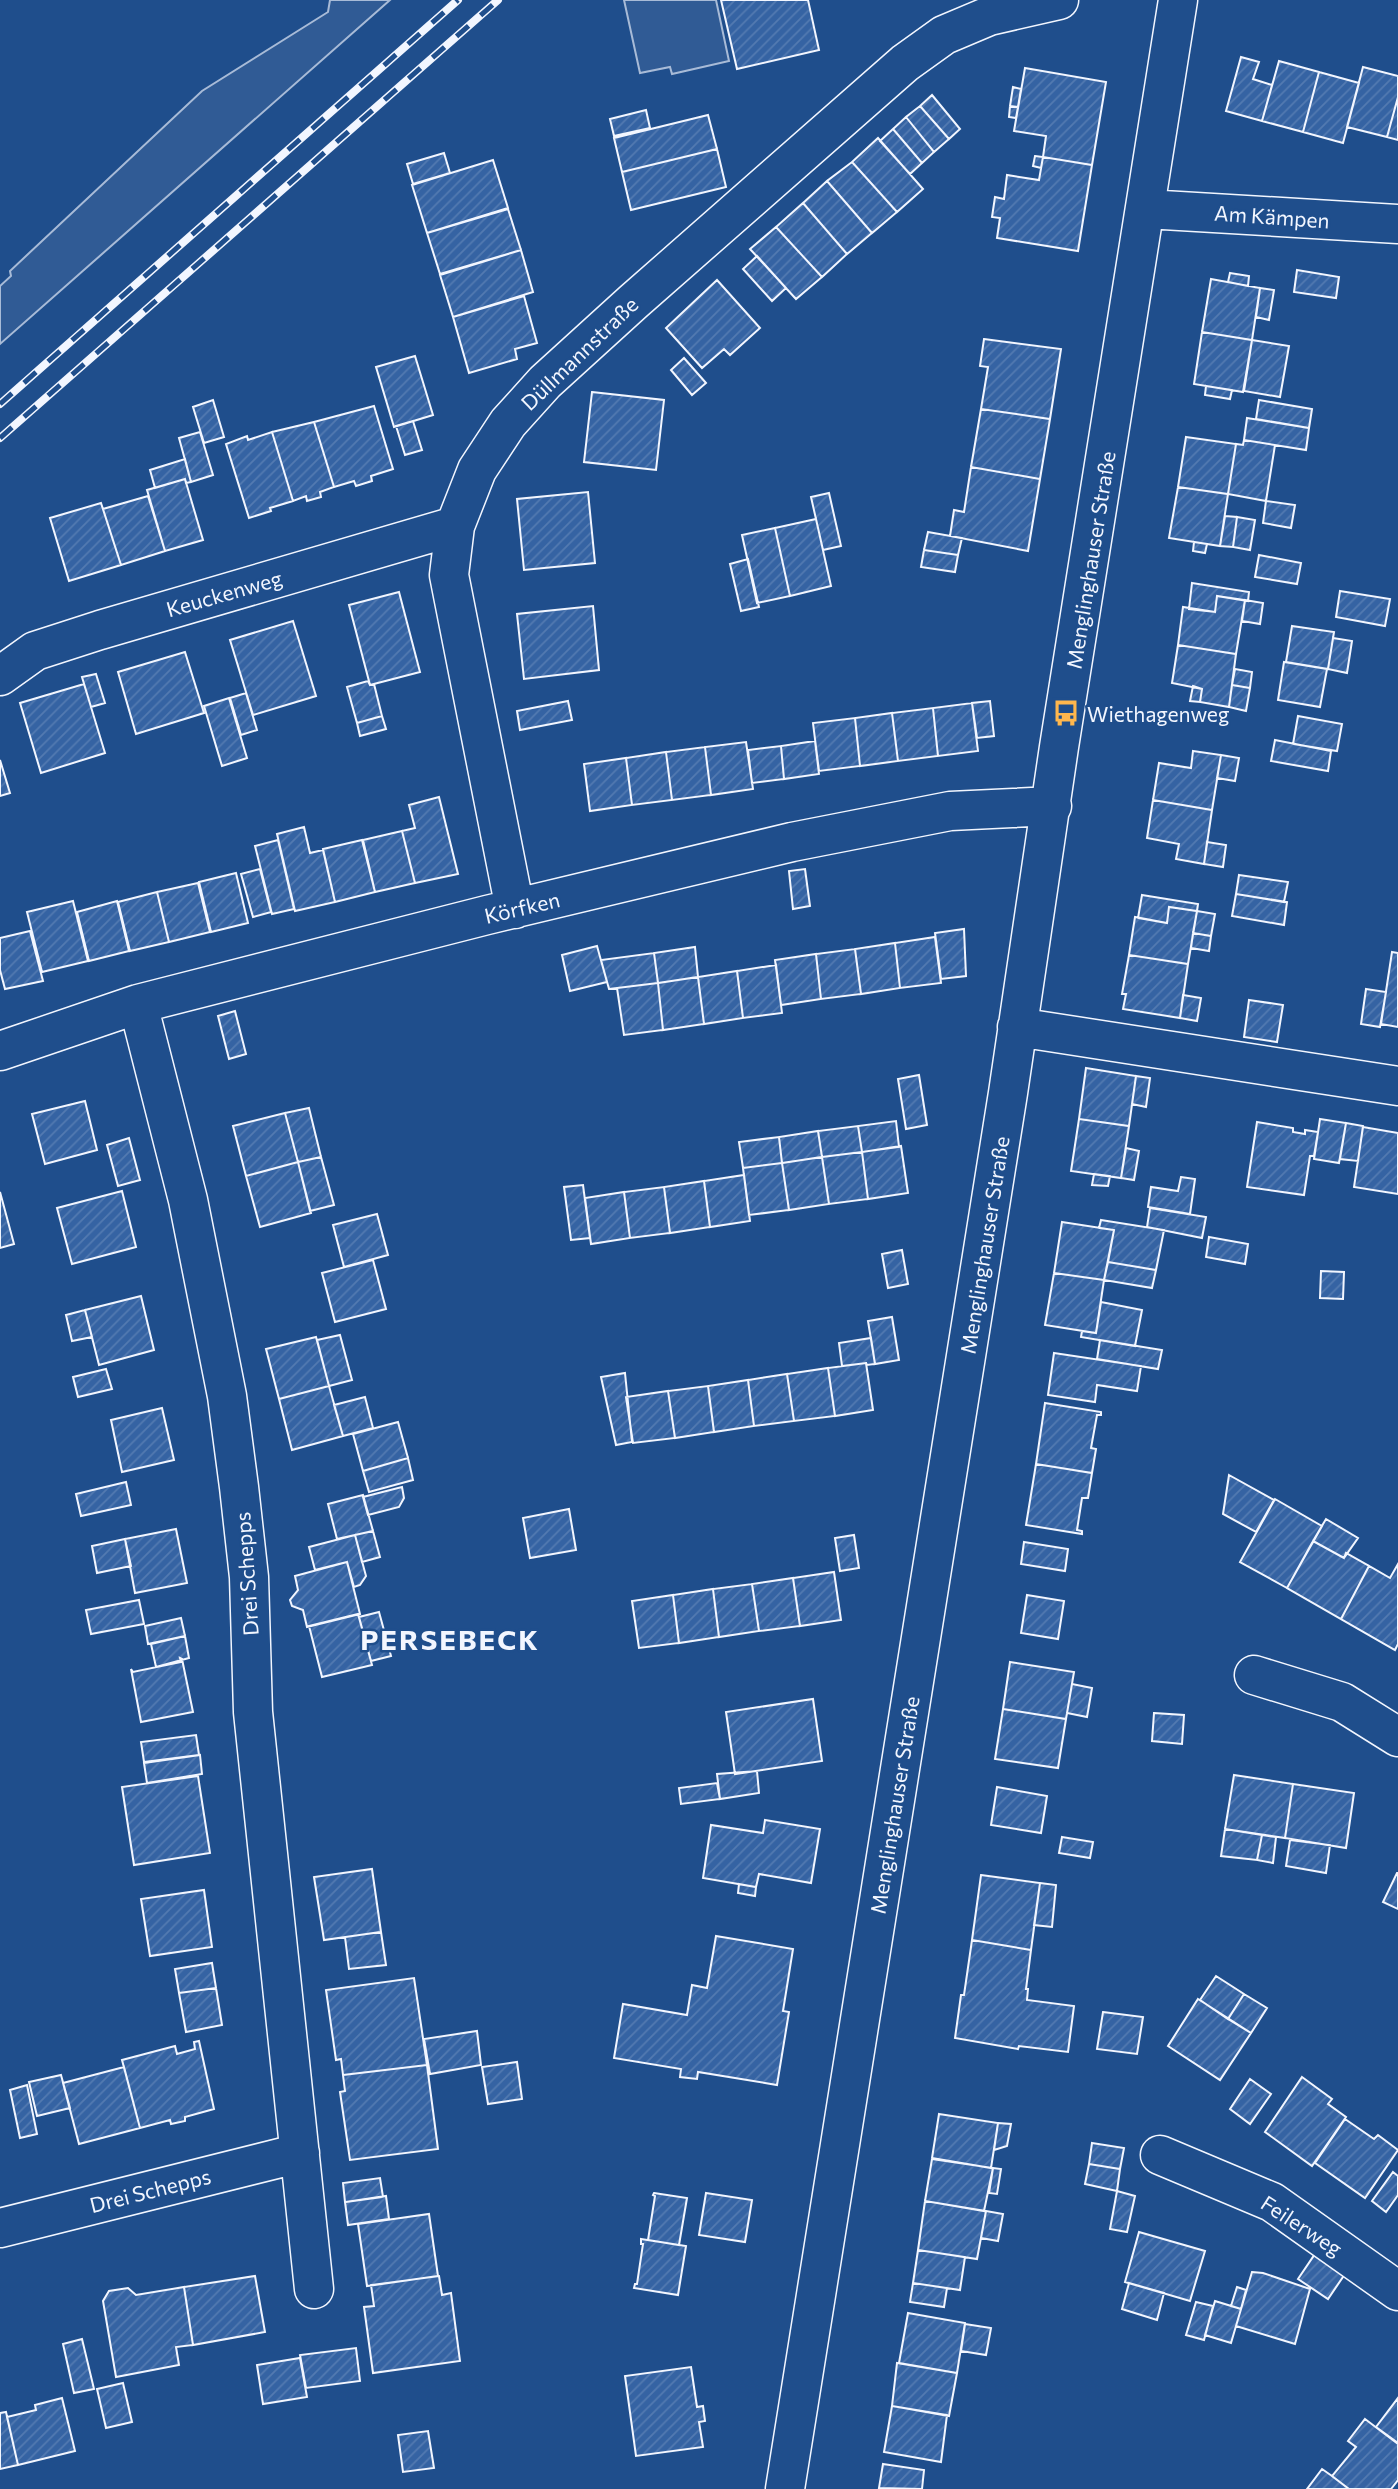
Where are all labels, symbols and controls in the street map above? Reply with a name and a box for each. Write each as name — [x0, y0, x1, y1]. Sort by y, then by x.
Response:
street label: Am Kämpen — [1213, 199, 1331, 233]
street label: Düllmannstraße — [516, 291, 642, 415]
street label: Menglinghauser Straße — [1060, 449, 1120, 671]
street label: Keuckenweg — [163, 565, 285, 621]
bus stop icon: Wiethagenweg — [1051, 698, 1081, 728]
place label: Wiethagenweg — [1087, 701, 1229, 726]
street label: Körfken — [482, 886, 562, 928]
street label: Menglinghauser Straße — [954, 1134, 1014, 1356]
street label: Drei Schepps — [229, 1511, 263, 1637]
district label: PERSEBECK — [360, 1622, 540, 1656]
street label: Menglinghauser Straße — [864, 1694, 924, 1916]
street label: Drei Schepps — [87, 2163, 213, 2217]
street label: Feilerweg — [1257, 2190, 1347, 2260]

